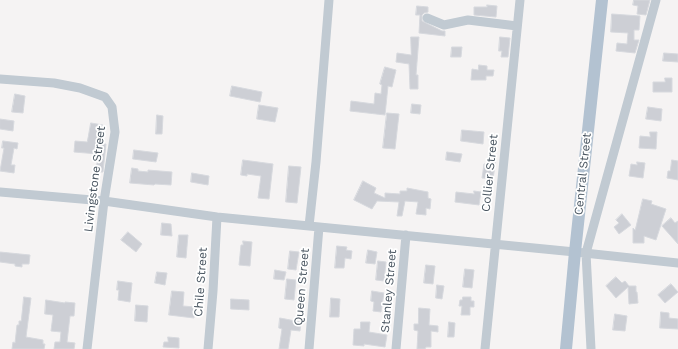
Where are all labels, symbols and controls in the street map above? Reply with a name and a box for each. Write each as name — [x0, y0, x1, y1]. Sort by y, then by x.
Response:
street label: Livingstone Street — [81, 125, 109, 233]
street label: Central Street — [572, 132, 594, 216]
street label: Collier Street — [479, 133, 501, 213]
street label: Chile Street — [191, 247, 211, 317]
street label: Queen Street — [291, 248, 313, 326]
street label: Stanley Street — [378, 249, 400, 333]

